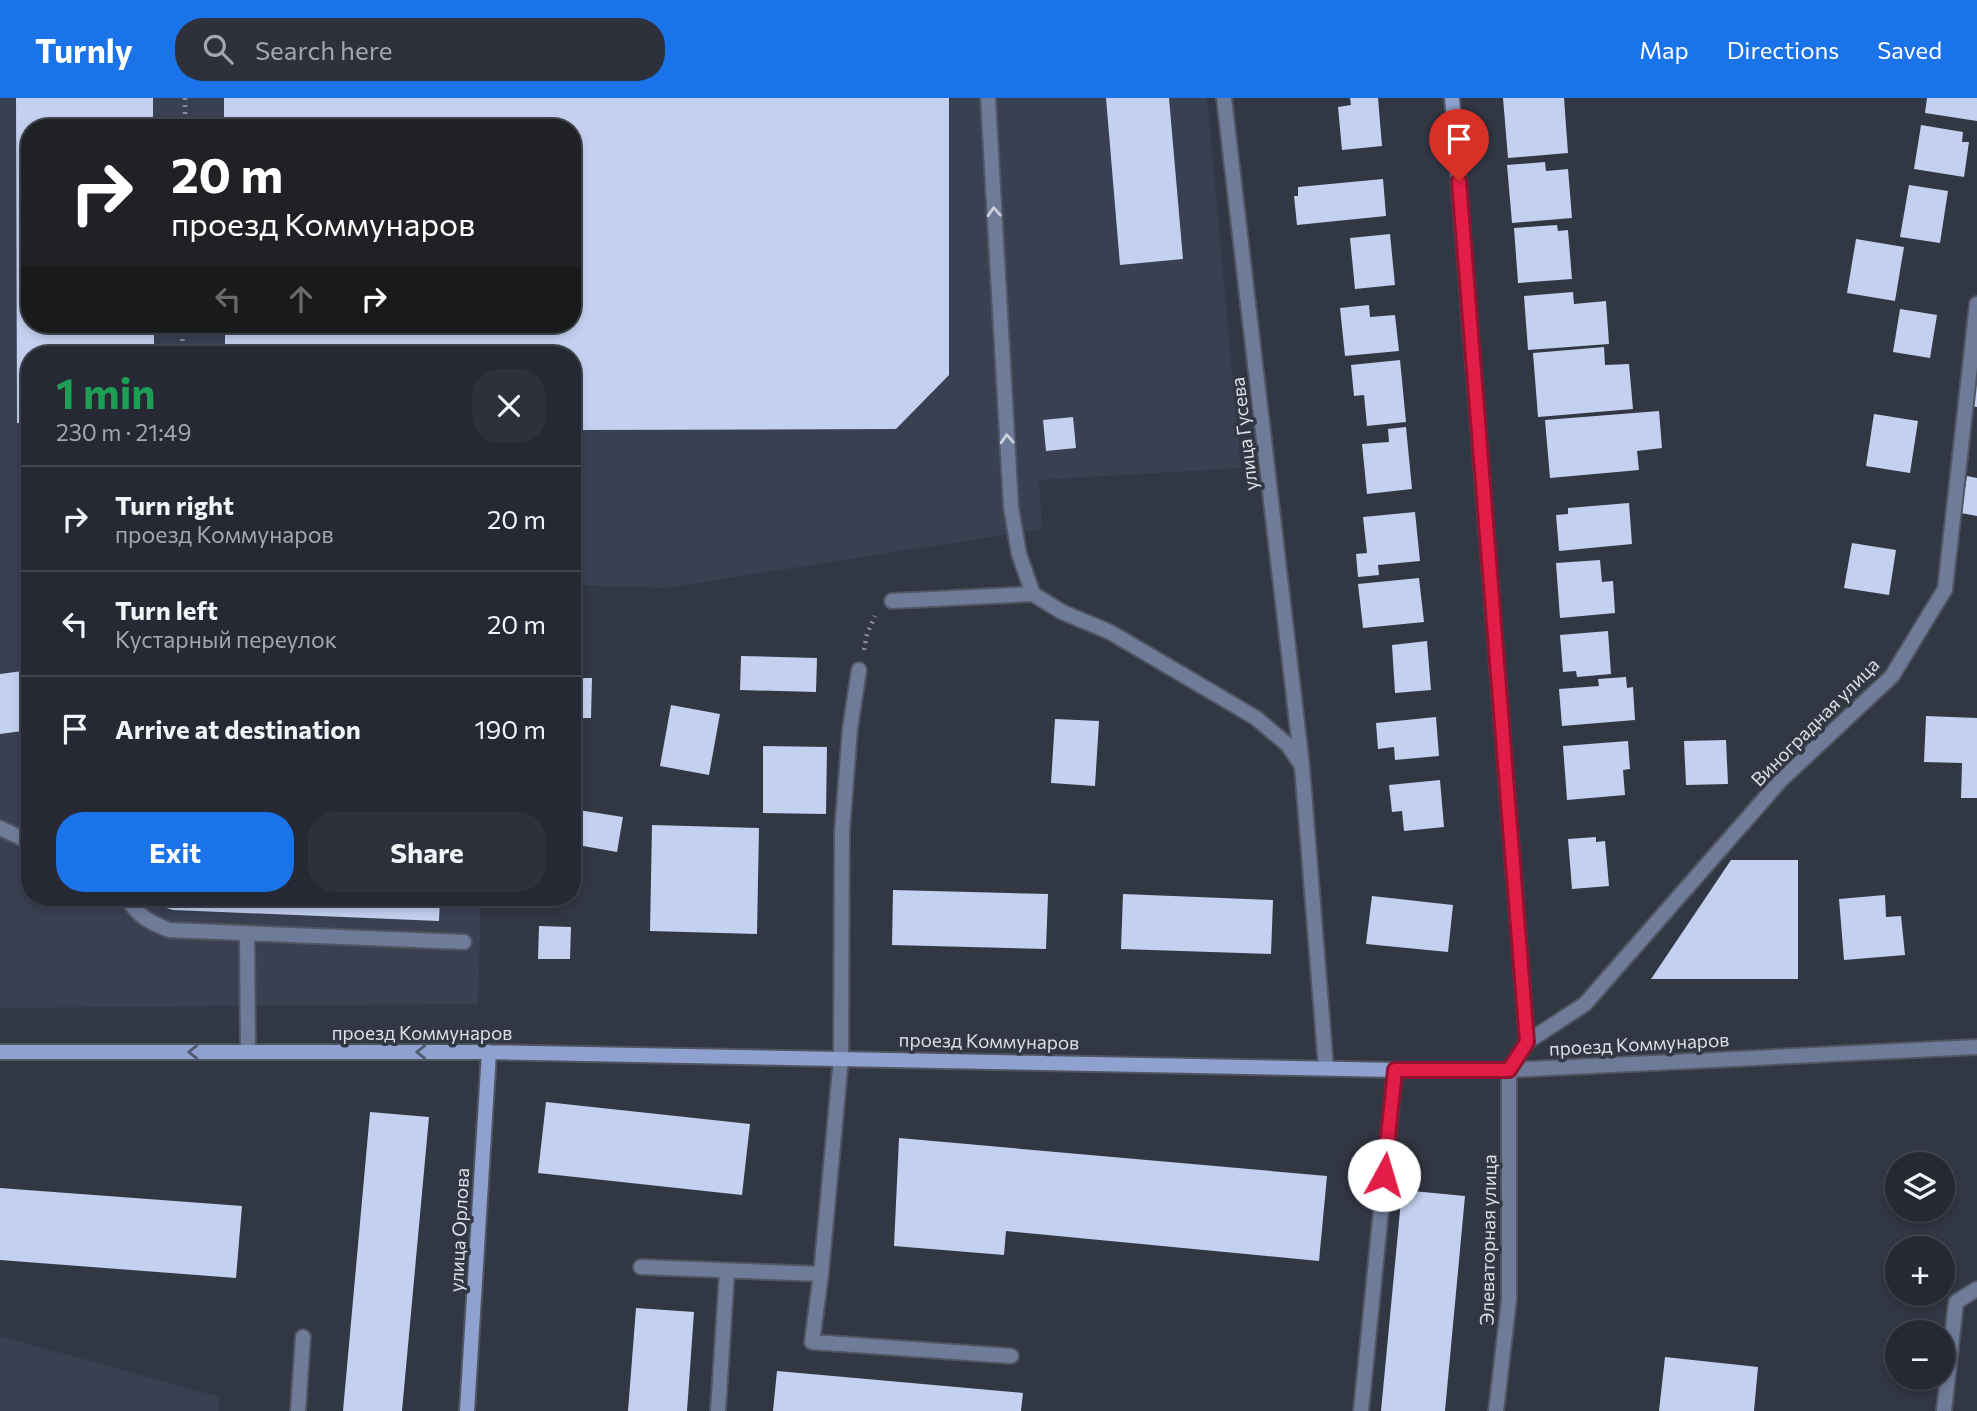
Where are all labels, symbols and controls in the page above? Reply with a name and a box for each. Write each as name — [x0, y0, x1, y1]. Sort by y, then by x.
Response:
search box — [175, 18, 665, 81]
text: Turnly — [35, 29, 133, 70]
icon: search — [199, 30, 237, 68]
text: Search here — [255, 34, 392, 65]
text: Map — [1639, 35, 1689, 64]
text: Directions — [1727, 35, 1839, 64]
text: Saved — [1877, 35, 1942, 64]
pin — [1429, 109, 1489, 181]
icon: arrive — [1440, 120, 1478, 158]
text: 20 m — [171, 143, 283, 203]
icon: right — [56, 147, 147, 238]
text: проезд Коммунаров — [171, 203, 475, 243]
one-way arrow — [987, 206, 1002, 217]
icon: left — [209, 280, 247, 318]
icon: ahead — [282, 280, 320, 318]
icon: right — [355, 280, 393, 318]
text: 1 min — [56, 366, 156, 418]
button: close — [472, 369, 546, 443]
street label: улица Гусева — [1225, 376, 1262, 492]
text: 230 m · 21:49 — [56, 418, 191, 446]
one-way arrow — [999, 433, 1014, 444]
text: Turn right — [115, 489, 234, 520]
icon: right — [56, 500, 94, 538]
text: 20 m — [487, 503, 546, 534]
text: проезд Коммунаров — [115, 520, 334, 548]
text: Turn left — [115, 594, 218, 625]
icon: left — [56, 605, 94, 643]
text: 20 m — [487, 608, 546, 639]
text: Кустарный переулок — [115, 625, 337, 653]
street label: Виноградная улица — [1746, 653, 1884, 791]
icon: arrive — [56, 710, 94, 748]
text: Arrive at destination — [115, 713, 361, 744]
text: 190 m — [474, 713, 546, 744]
button: Exit — [56, 812, 294, 892]
button: Share — [308, 812, 546, 892]
street label: проезд Коммунаров — [332, 1021, 512, 1044]
street label: проезд Коммунаров — [899, 1027, 1080, 1054]
street label: проезд Коммунаров — [1548, 1027, 1730, 1060]
one-way arrow — [187, 1044, 198, 1060]
one-way arrow — [415, 1044, 425, 1060]
position arrow — [1347, 1138, 1421, 1212]
map controls — [1885, 1152, 1955, 1390]
button: layers — [1885, 1152, 1955, 1222]
street label: Элеваторная улица — [1475, 1154, 1500, 1326]
street label: улица Орлова — [444, 1167, 473, 1293]
button: + — [1885, 1236, 1955, 1306]
button: − — [1885, 1320, 1955, 1390]

